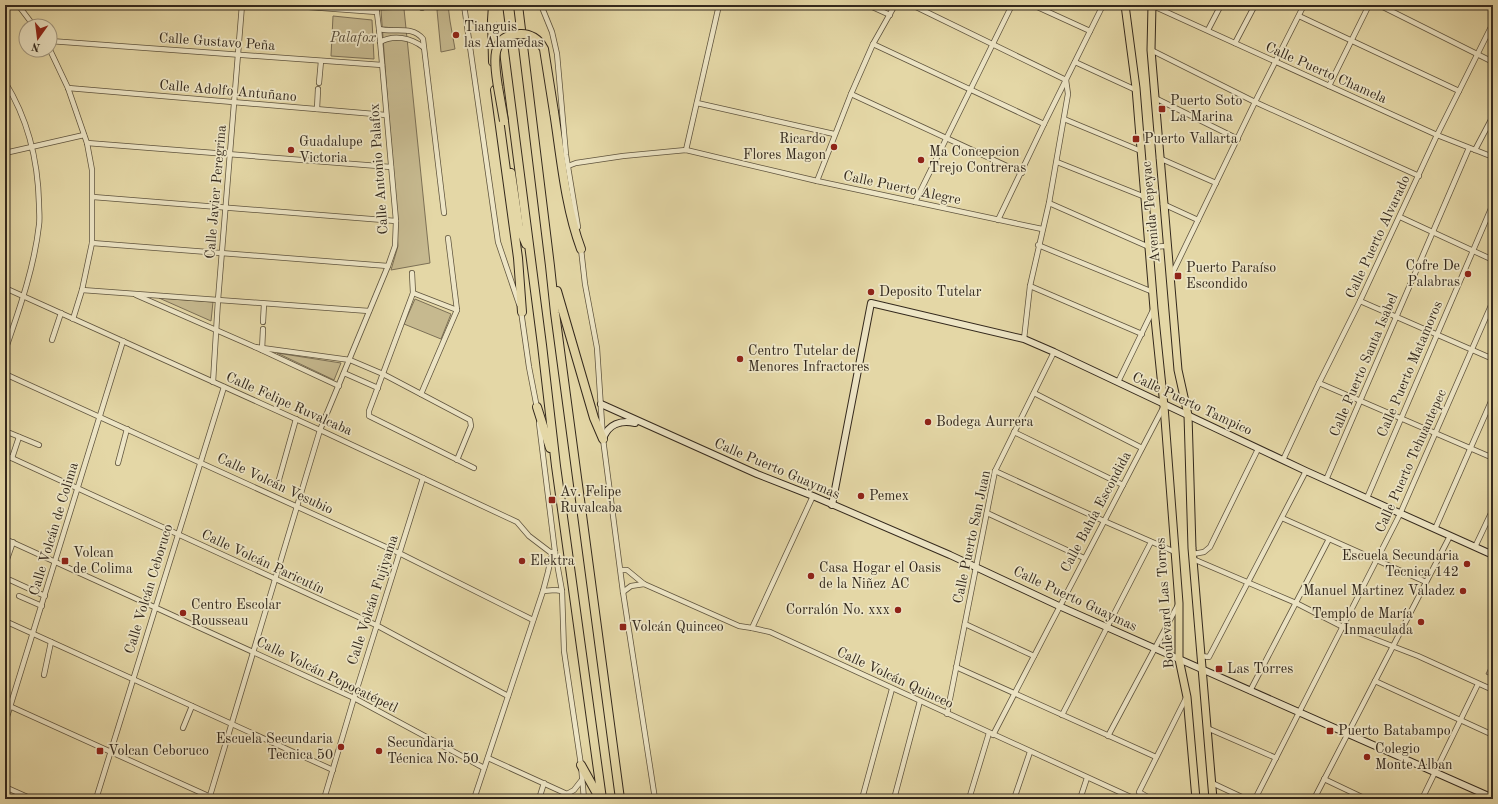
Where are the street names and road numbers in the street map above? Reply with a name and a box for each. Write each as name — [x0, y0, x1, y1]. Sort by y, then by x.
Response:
street label: Calle Gustavo Peña — [158, 31, 276, 53]
street label: Calle Puerto Chamela — [1263, 40, 1389, 106]
street label: Calle Adolfo Antuñano — [159, 78, 297, 104]
street label: Calle Antonio Palafox — [367, 103, 391, 235]
street label: Calle Javier Peregrina — [203, 124, 229, 260]
street label: Avenida Tepeyac — [1140, 161, 1162, 263]
street label: Calle Puerto Alegre — [842, 169, 962, 207]
street label: Calle Puerto Alvarado — [1343, 173, 1413, 301]
street label: Calle Puerto Santa Isabel — [1327, 291, 1401, 439]
street label: Calle Puerto Matamoros — [1375, 299, 1445, 439]
street label: Calle Felipe Ruvalcaba — [224, 370, 354, 438]
street label: Calle Puerto Tampico — [1130, 370, 1254, 438]
street label: Calle Puerto Tehuantepec — [1373, 387, 1449, 535]
street label: Calle Puerto Guaymas — [712, 436, 842, 502]
street label: Calle Bahía Escondida — [1058, 449, 1134, 575]
street label: Calle Volcán Vesubio — [215, 451, 335, 517]
street label: Calle Volcán de Colima — [27, 461, 81, 597]
street label: Calle Puerto San Juan — [951, 469, 993, 605]
street label: Calle Volcán Ceboruco — [123, 522, 175, 656]
street label: Calle Volcán Paricutín — [199, 527, 327, 597]
street label: Calle Volcán Fujiyama — [345, 533, 401, 667]
street label: Boulevard Las Torres — [1153, 537, 1177, 669]
street label: Calle Puerto Guaymas — [1011, 564, 1139, 634]
street label: Calle Volcán Popocatépetl — [254, 635, 400, 715]
street label: Calle Volcán Quinceo — [834, 645, 956, 711]

